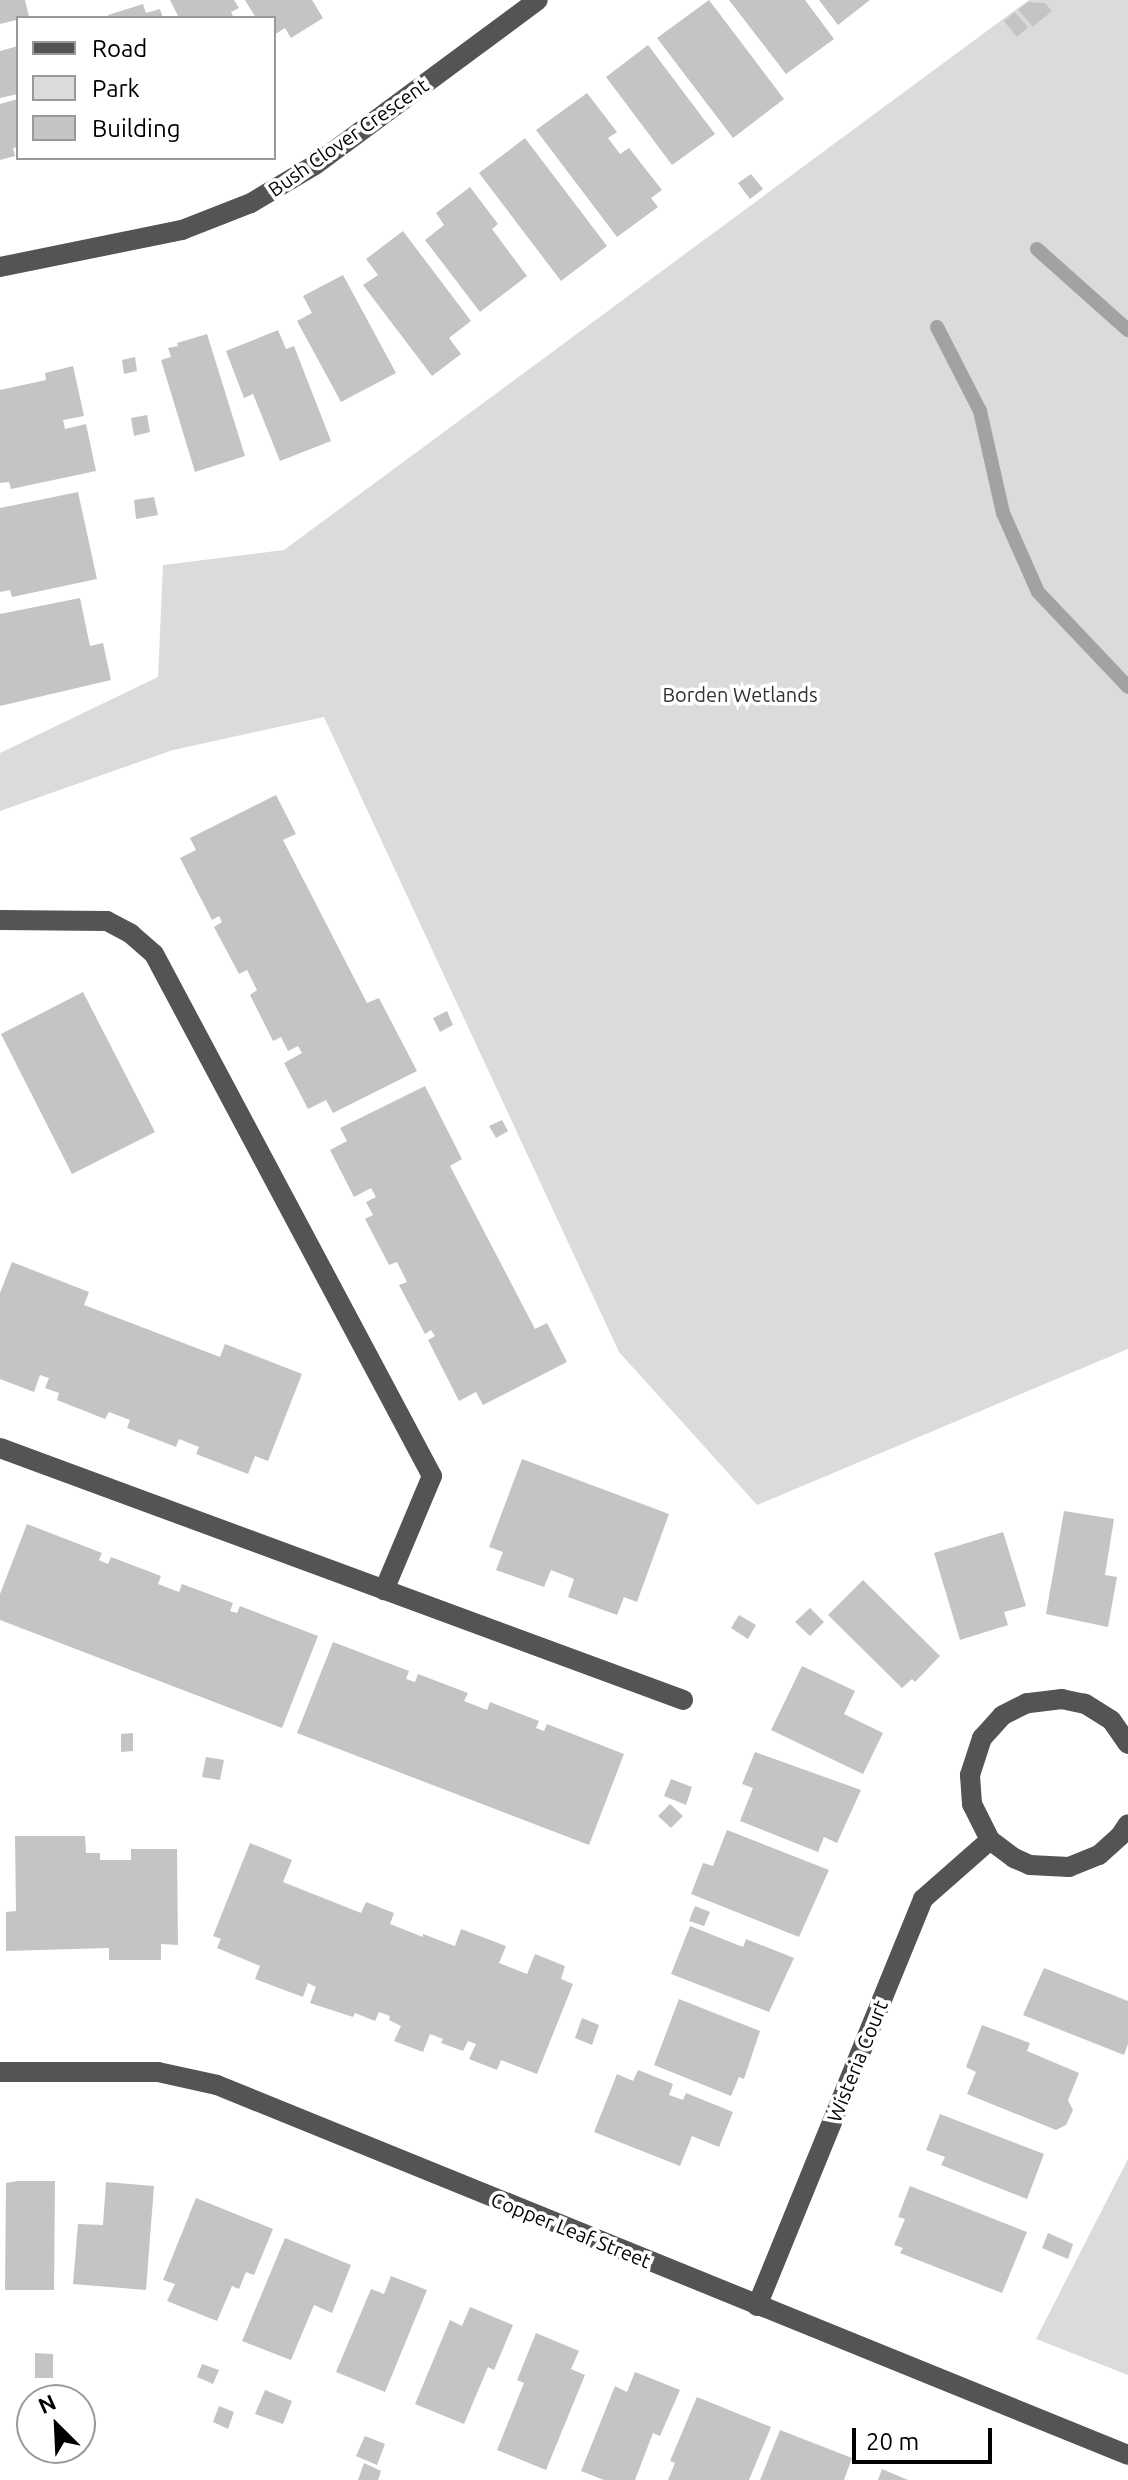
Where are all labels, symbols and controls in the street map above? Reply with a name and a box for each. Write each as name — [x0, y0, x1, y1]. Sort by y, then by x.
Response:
legend — [16, 16, 276, 160]
text: Road — [92, 35, 147, 62]
street label: Bush Clover Crescent — [263, 73, 433, 201]
text: Park — [92, 75, 140, 102]
text: Building — [92, 115, 180, 142]
park label: Borden Wetlands — [662, 682, 818, 706]
street label: Wisteria Court — [822, 1997, 892, 2125]
street label: Copper Leaf Street — [488, 2187, 654, 2273]
north arrow — [16, 2384, 96, 2464]
text: N — [34, 2389, 59, 2418]
scale bar — [856, 2412, 996, 2462]
text: 20 m — [866, 2428, 919, 2455]

